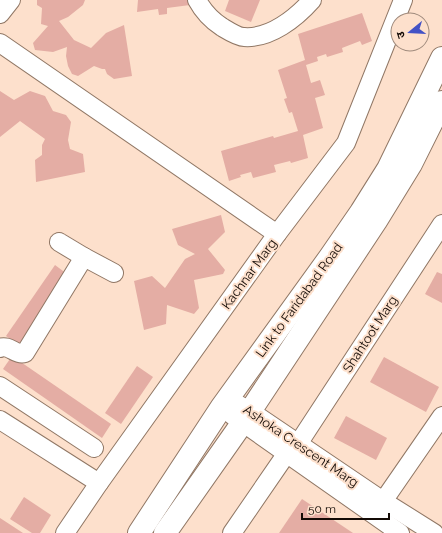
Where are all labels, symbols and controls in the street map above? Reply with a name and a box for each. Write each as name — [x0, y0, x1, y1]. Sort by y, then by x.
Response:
north arrow — [390, 12, 430, 52]
text: उ — [394, 29, 408, 40]
street label: Kachnar Marg — [218, 236, 280, 312]
street label: Link to Faridabad Road — [252, 240, 346, 360]
street label: Shahtoot Marg — [340, 293, 400, 375]
street label: Ashoka Crescent Marg — [241, 402, 361, 490]
scale bar — [302, 495, 389, 521]
text: 50 m — [308, 502, 336, 516]

